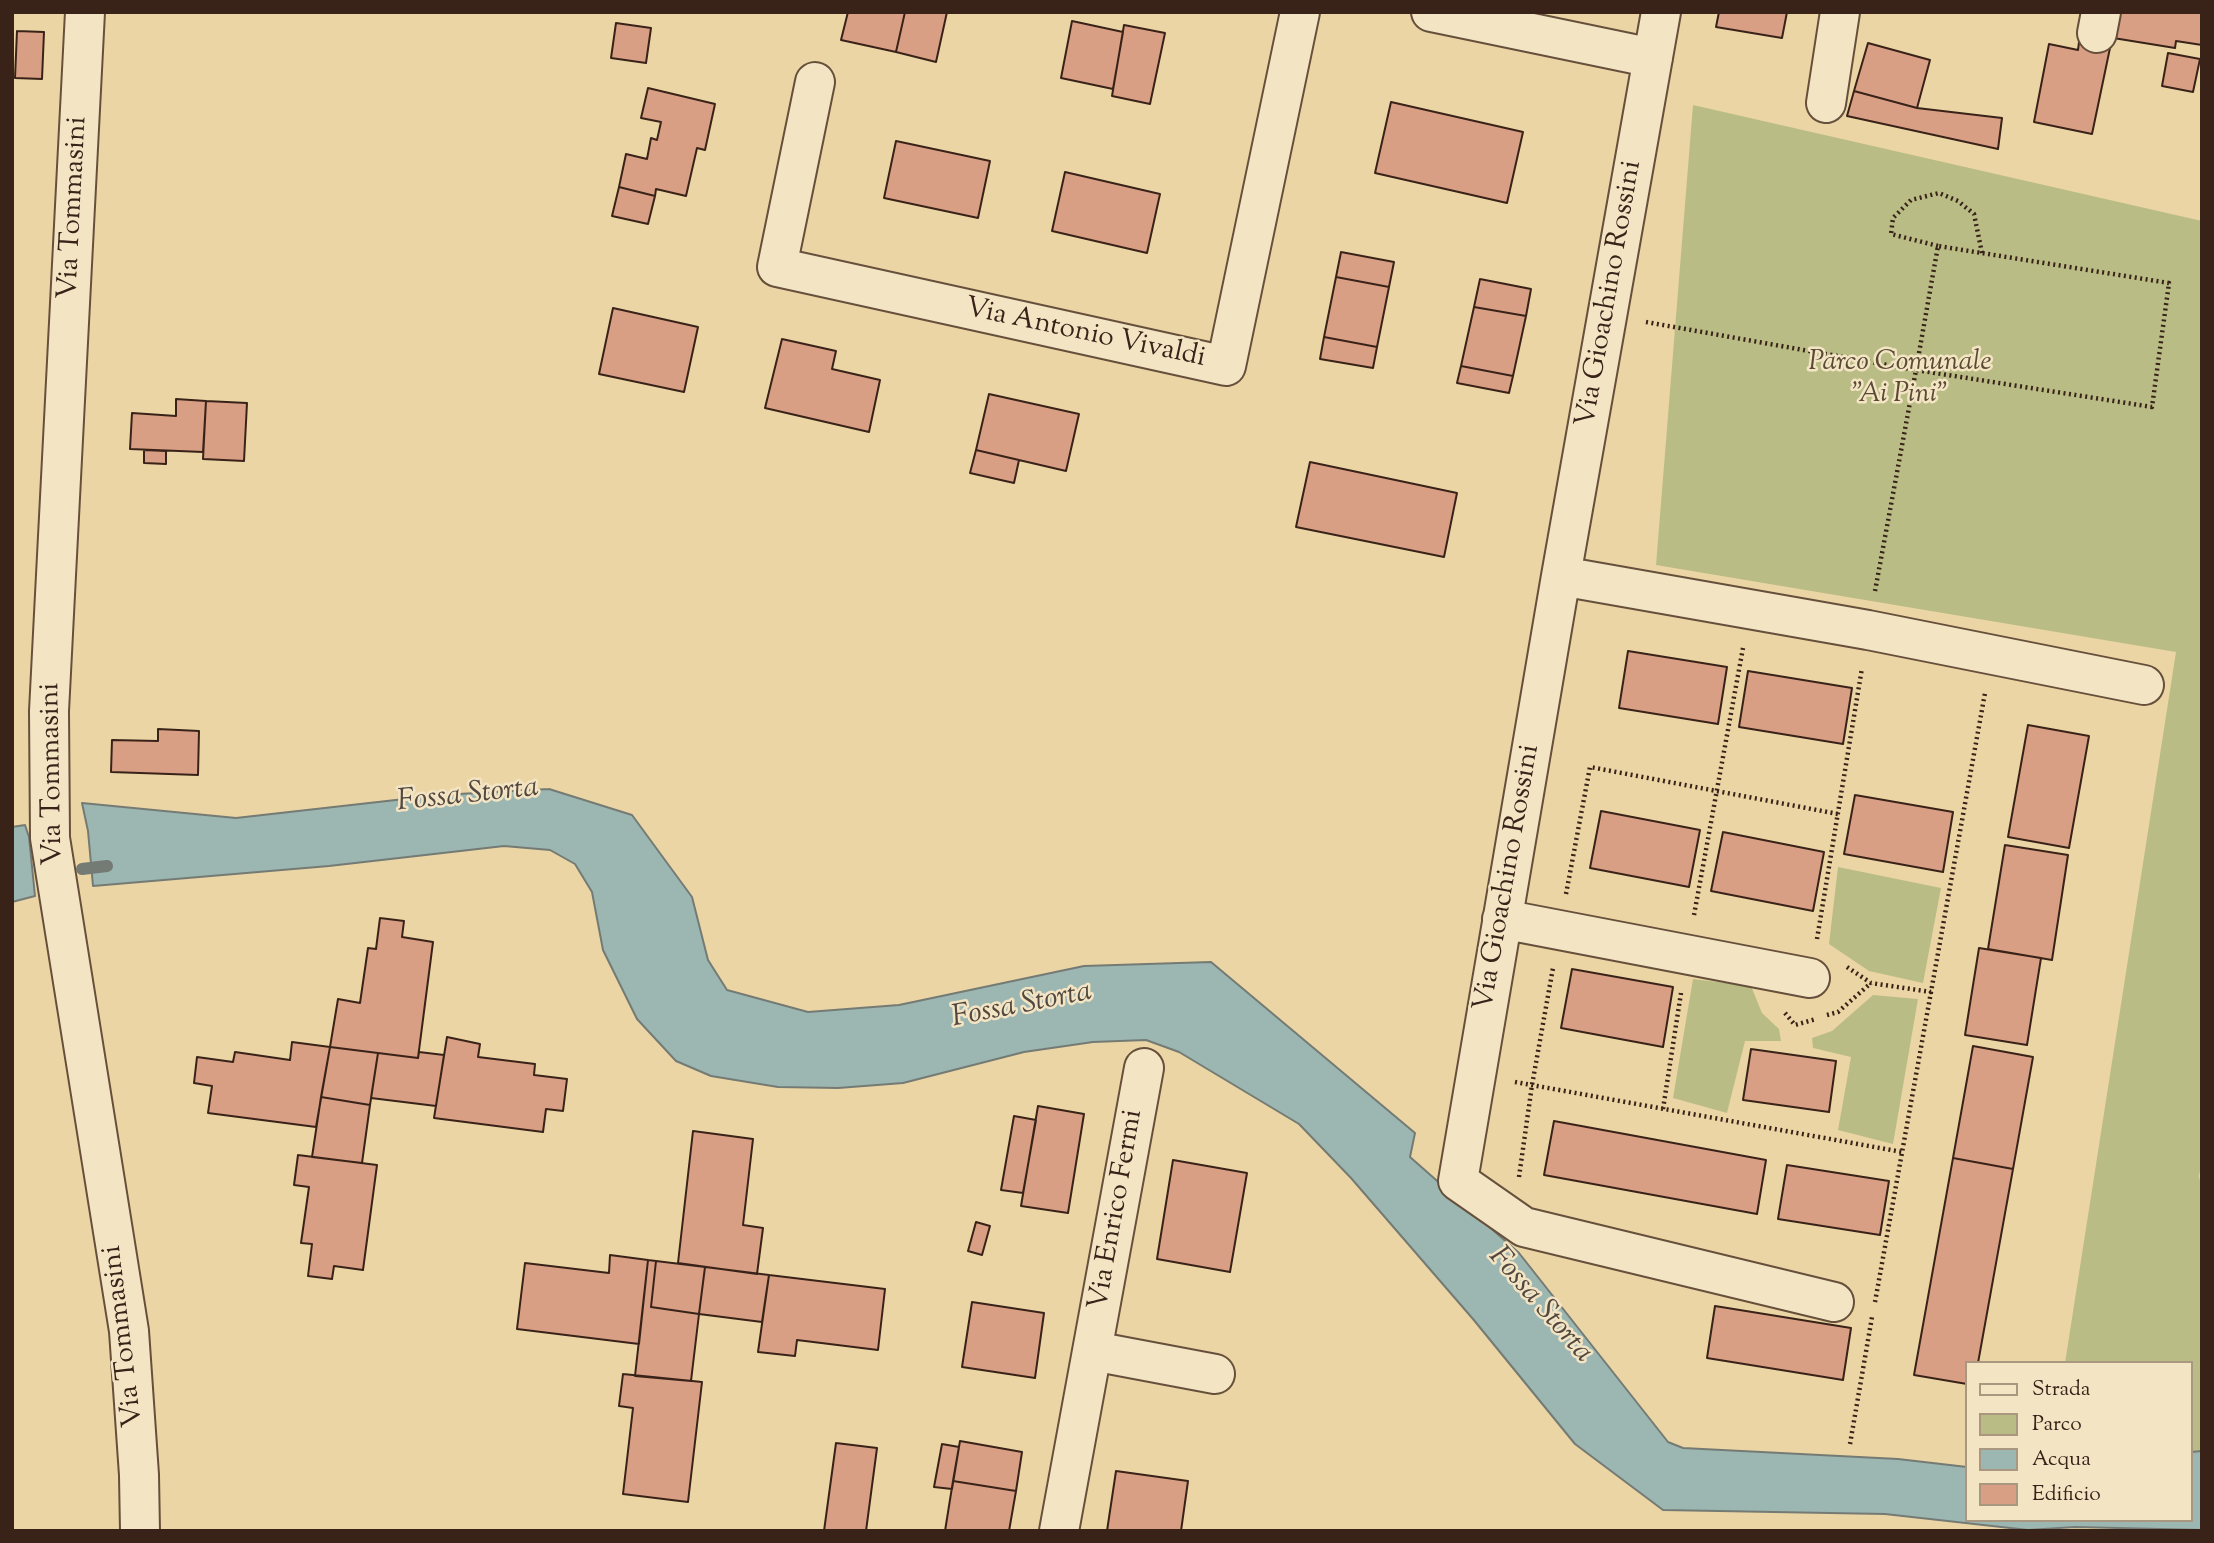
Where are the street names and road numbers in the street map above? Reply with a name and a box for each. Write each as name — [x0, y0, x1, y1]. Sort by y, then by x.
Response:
street label: Via Tommasini — [53, 116, 97, 300]
street label: Via Gioachino Rossini — [1571, 158, 1651, 430]
street label: Via Antonio Vivaldi — [962, 293, 1208, 377]
street label: Via Tommasini — [36, 682, 72, 866]
street label: Via Gioachino Rossini — [1469, 742, 1549, 1014]
street label: Via Enrico Fermi — [1084, 1107, 1152, 1313]
street label: Via Tommasini — [97, 1243, 153, 1429]

